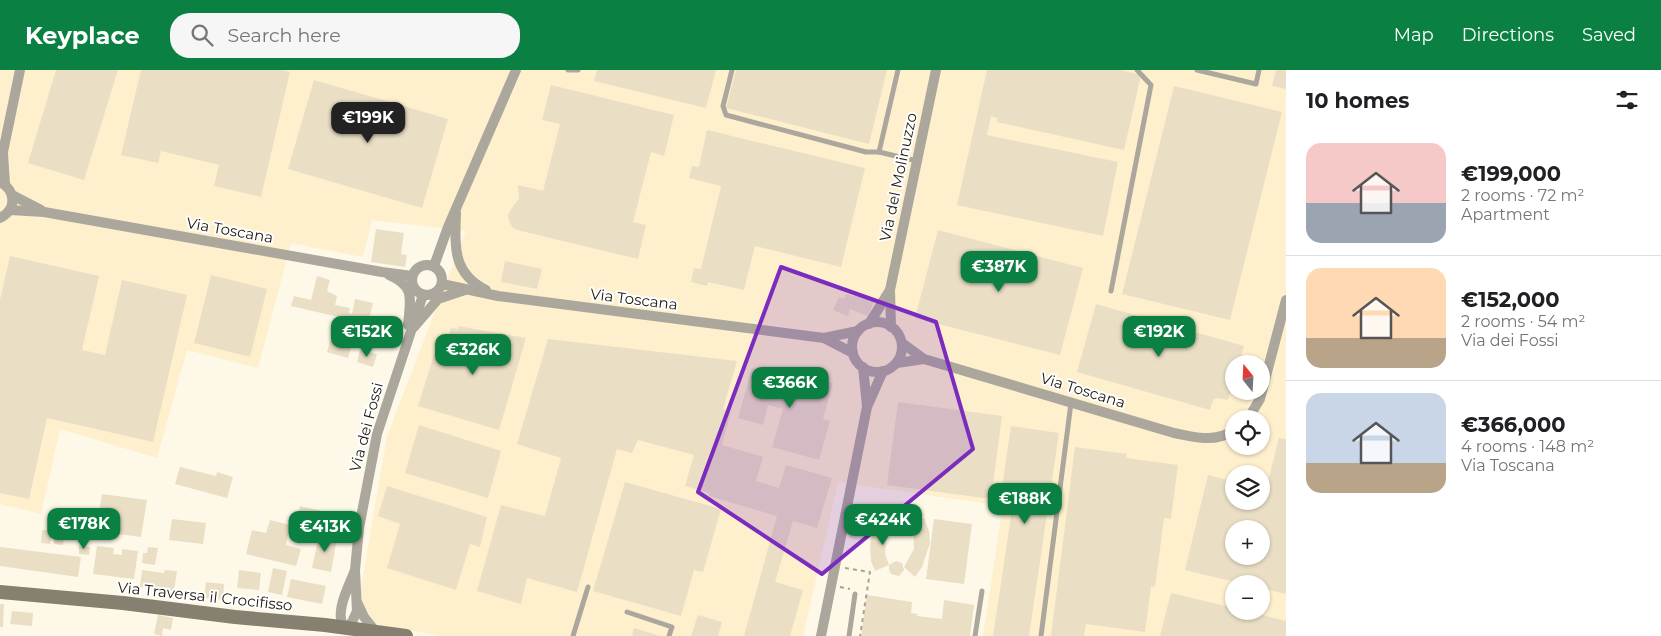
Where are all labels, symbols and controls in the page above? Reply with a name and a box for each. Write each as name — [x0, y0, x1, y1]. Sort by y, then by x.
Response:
search box — [170, 13, 520, 58]
text: Keyplace — [25, 21, 140, 50]
icon: search — [188, 21, 216, 49]
text: Search here — [228, 24, 341, 47]
text: Map — [1394, 24, 1434, 46]
text: Directions — [1462, 24, 1554, 46]
text: Saved — [1582, 24, 1636, 46]
icon: filters — [1613, 86, 1641, 114]
text: 10 homes — [1306, 88, 1409, 113]
pin: €199K — [333, 102, 403, 144]
text: €199K — [342, 108, 394, 127]
street label: Via del Molinuzzo — [875, 111, 921, 243]
text: €199,000 — [1461, 161, 1561, 186]
icon: home — [1346, 163, 1406, 223]
text: 2 rooms · 72 m² — [1461, 186, 1584, 205]
text: Apartment — [1461, 205, 1550, 224]
street label: Via Toscana — [185, 213, 275, 247]
pin: €387K — [964, 250, 1034, 293]
text: €387K — [972, 257, 1026, 276]
street label: Via Toscana — [589, 284, 679, 314]
text: €152,000 — [1461, 287, 1559, 312]
icon: home — [1346, 288, 1406, 348]
text: 2 rooms · 54 m² — [1461, 312, 1585, 331]
pin: €152K — [332, 316, 402, 358]
pin: €192K — [1124, 316, 1194, 358]
text: €152K — [342, 322, 392, 341]
text: €192K — [1134, 322, 1184, 341]
text: Via dei Fossi — [1461, 331, 1559, 350]
pin: €326K — [438, 334, 508, 376]
text: €326K — [446, 340, 500, 359]
north arrow — [1225, 355, 1270, 400]
map controls — [1225, 355, 1270, 620]
pin: €366K — [755, 366, 825, 409]
street label: Via Toscana — [1038, 368, 1128, 412]
text: €366K — [763, 373, 817, 392]
street label: Via dei Fossi — [345, 380, 387, 474]
button: locate — [1225, 410, 1270, 455]
text: €366,000 — [1461, 412, 1565, 437]
icon: home — [1346, 413, 1406, 473]
text: 4 rooms · 148 m² — [1461, 437, 1594, 456]
text: Via Toscana — [1461, 456, 1555, 475]
button: layers — [1225, 465, 1270, 510]
pin: €188K — [990, 482, 1060, 525]
text: €188K — [999, 489, 1051, 508]
pin: €424K — [848, 504, 918, 546]
pin: €178K — [49, 508, 119, 550]
pin: €413K — [290, 510, 360, 553]
text: €424K — [855, 510, 911, 529]
text: €178K — [58, 514, 110, 533]
text: €413K — [300, 517, 350, 536]
button: + — [1225, 520, 1270, 565]
button: − — [1225, 575, 1270, 620]
street label: Via Traversa il Crocifisso — [117, 577, 293, 615]

